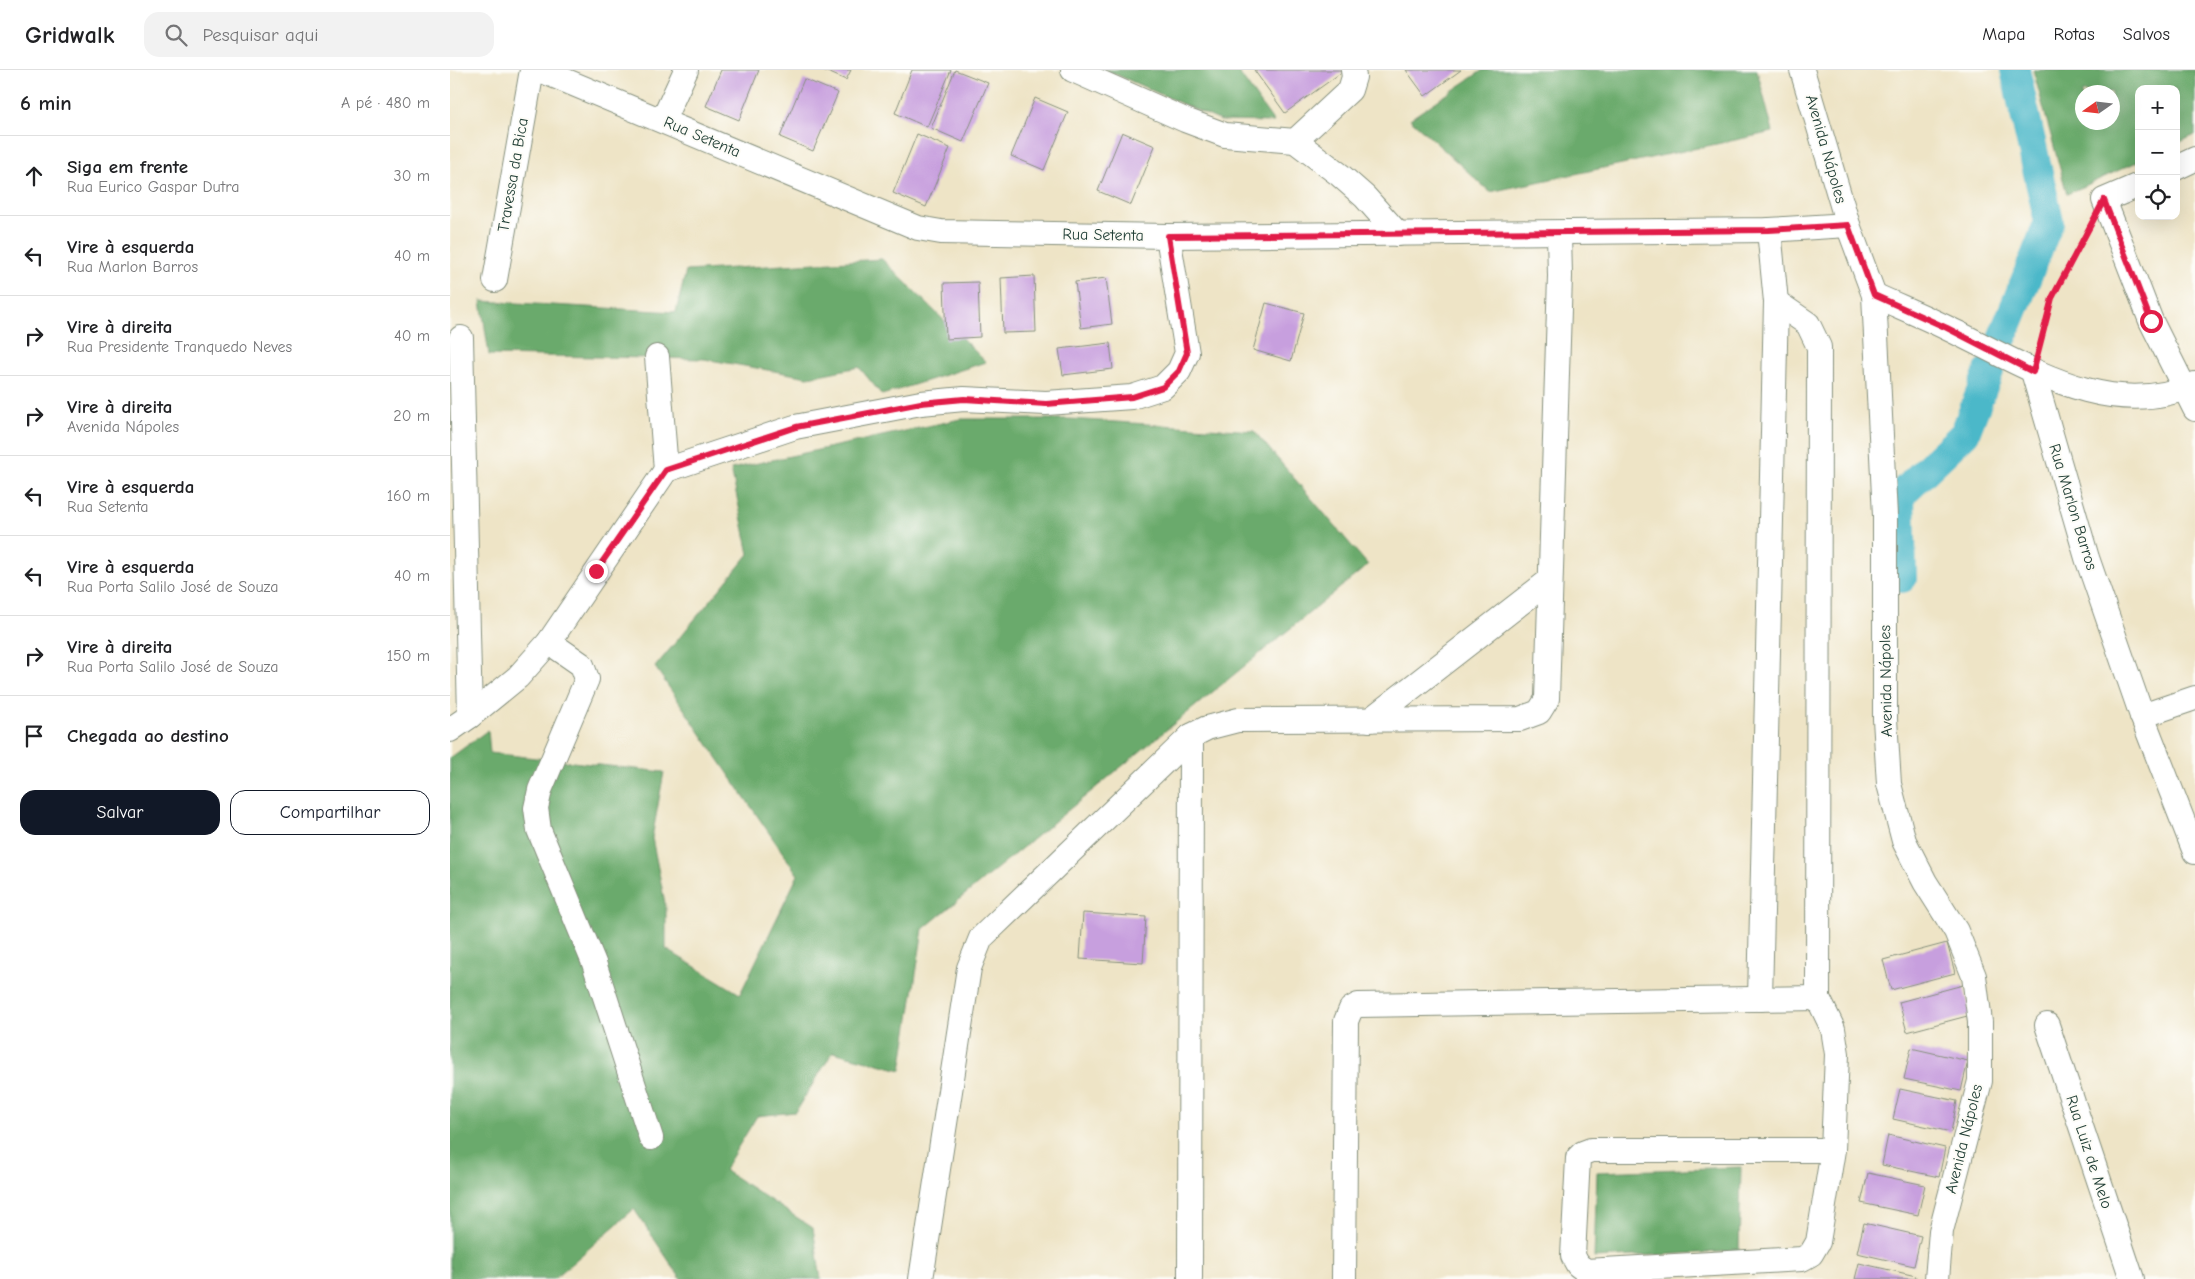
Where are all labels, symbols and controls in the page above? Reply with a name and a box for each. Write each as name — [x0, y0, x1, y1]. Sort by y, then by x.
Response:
search box — [144, 12, 494, 57]
text: Gridwalk — [25, 21, 114, 49]
icon: search — [162, 21, 190, 49]
text: Pesquisar aqui — [202, 24, 319, 46]
text: Mapa — [1982, 24, 2026, 45]
text: Rotas — [2054, 24, 2095, 45]
text: Salvos — [2123, 24, 2170, 45]
north arrow — [2075, 85, 2120, 130]
map controls — [2135, 85, 2180, 220]
button: + — [2135, 85, 2180, 130]
text: 6 min — [20, 91, 72, 115]
street label: Avenida Nápoles — [1802, 93, 1850, 206]
text: A pé · 480 m — [341, 94, 430, 112]
street label: Rua Setenta — [661, 113, 743, 161]
street label: Travessa da Bica — [494, 117, 532, 233]
button: − — [2135, 130, 2180, 175]
text: Siga em frente — [67, 156, 188, 178]
icon: ahead — [20, 162, 48, 190]
text: 30 m — [394, 167, 430, 185]
button: locate — [2135, 175, 2180, 220]
text: Rua Eurico Gaspar Dutra — [67, 178, 240, 196]
street label: Rua Setenta — [1062, 225, 1144, 245]
text: Vire à esquerda — [67, 236, 194, 258]
icon: left — [20, 242, 48, 270]
text: 40 m — [394, 247, 430, 265]
text: Rua Marlon Barros — [67, 258, 198, 276]
route start — [2140, 310, 2163, 333]
text: Vire à direita — [67, 316, 172, 338]
icon: right — [20, 322, 48, 350]
text: 40 m — [394, 327, 430, 345]
text: Rua Presidente Tranquedo Neves — [67, 338, 292, 356]
text: Vire à direita — [67, 396, 172, 418]
icon: right — [20, 402, 48, 430]
text: 20 m — [393, 407, 430, 425]
text: Avenida Nápoles — [67, 418, 179, 436]
street label: Rua Marlon Barros — [2045, 442, 2101, 573]
text: Vire à esquerda — [67, 476, 194, 498]
icon: left — [20, 482, 48, 510]
text: 160 m — [387, 487, 430, 505]
text: Rua Setenta — [67, 498, 149, 516]
text: Vire à esquerda — [67, 556, 194, 578]
route end — [585, 560, 608, 583]
icon: left — [20, 562, 48, 590]
text: 40 m — [394, 567, 430, 585]
text: Rua Porta Salilo José de Souza — [67, 578, 278, 596]
street label: Avenida Nápoles — [1876, 624, 1896, 737]
text: Vire à direita — [67, 636, 172, 658]
icon: right — [20, 642, 48, 670]
text: 150 m — [387, 647, 430, 665]
text: Rua Porta Salilo José de Souza — [67, 658, 278, 676]
icon: arrive — [20, 722, 48, 750]
text: Chegada ao destino — [67, 725, 229, 747]
button: Salvar — [20, 790, 220, 835]
button: Compartilhar — [230, 790, 430, 835]
street label: Avenida Nápoles — [1942, 1082, 1986, 1196]
street label: Rua Luiz de Melo — [2062, 1093, 2116, 1211]

